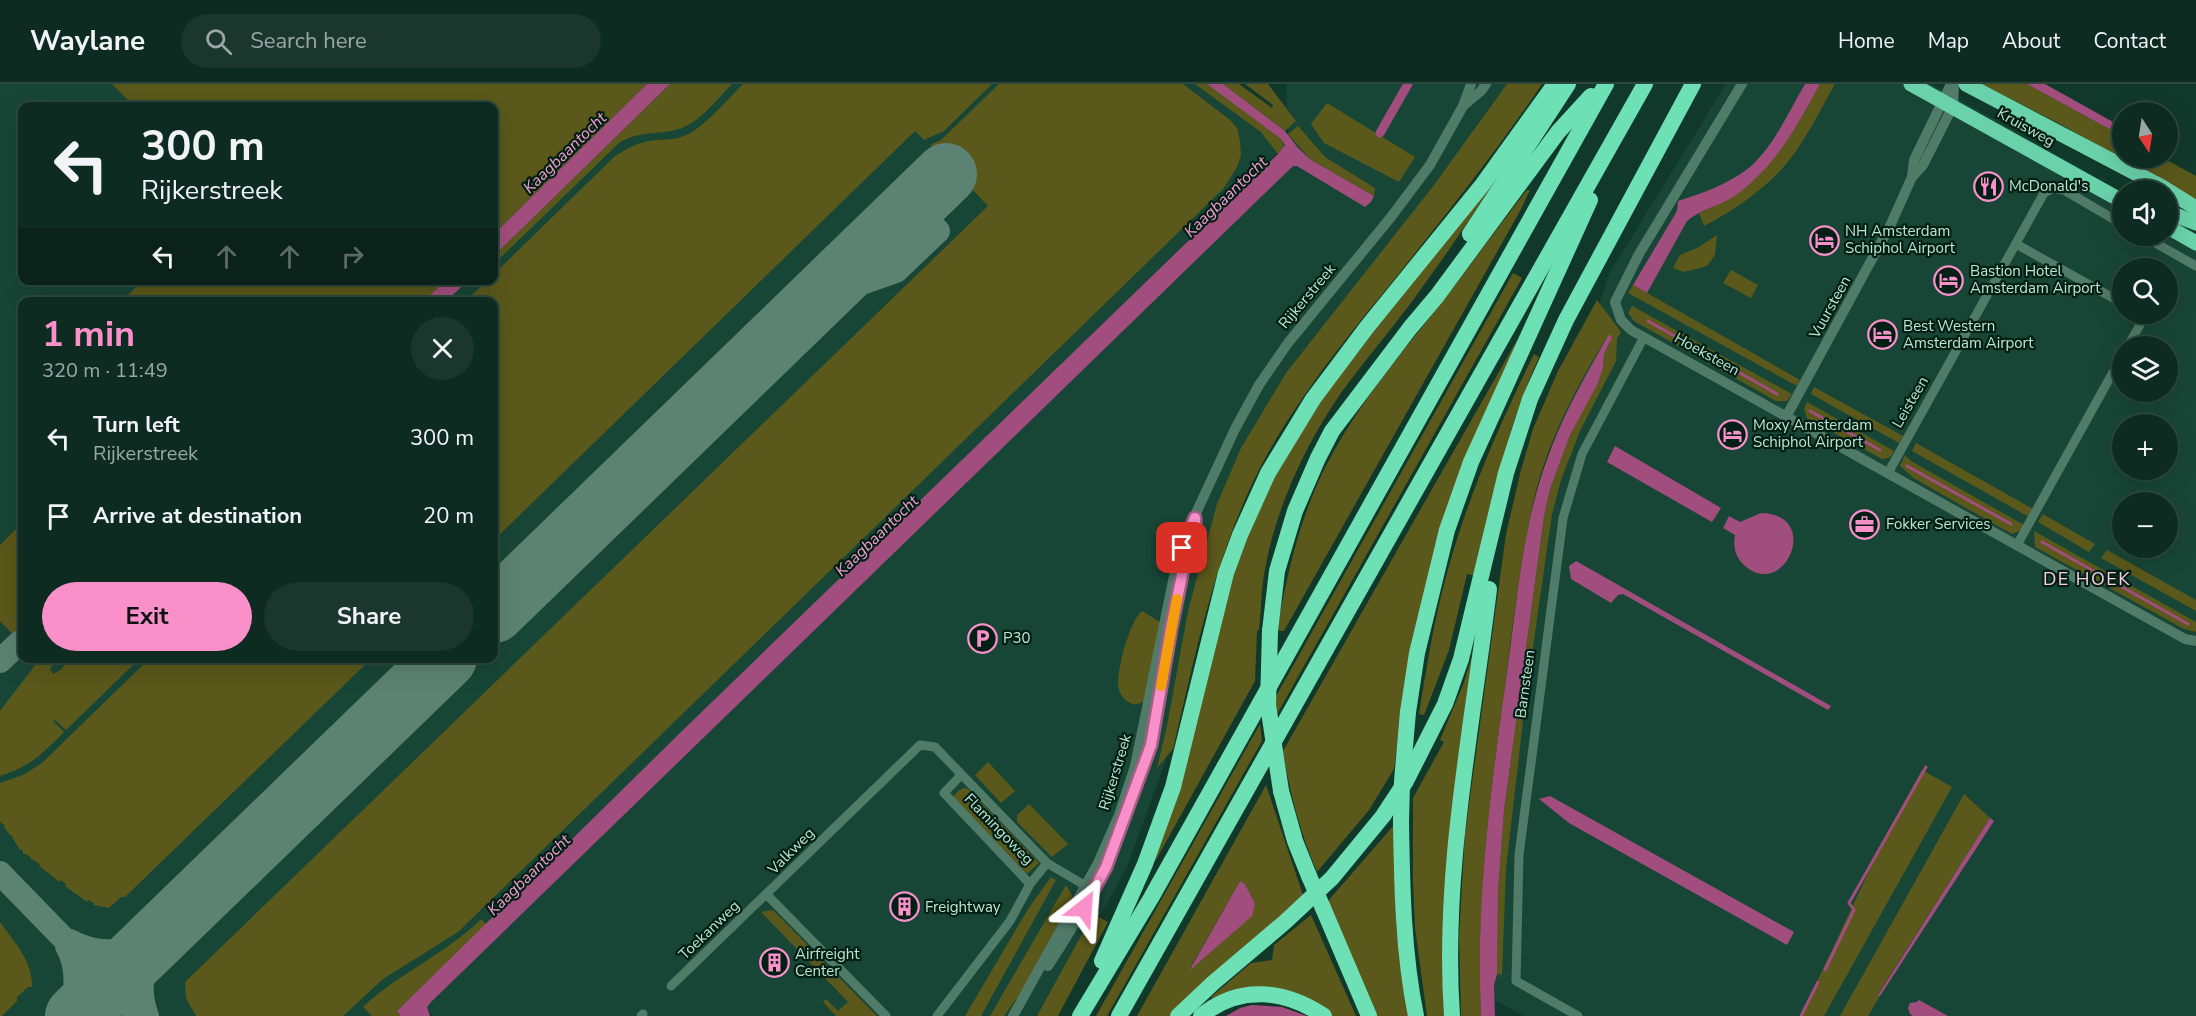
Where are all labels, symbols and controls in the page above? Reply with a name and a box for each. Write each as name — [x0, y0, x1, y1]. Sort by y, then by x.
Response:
search box — [181, 14, 601, 68]
text: Waylane — [30, 22, 145, 60]
icon: search — [202, 25, 235, 58]
text: Search here — [250, 26, 367, 56]
text: Home — [1838, 27, 1895, 55]
text: Map — [1928, 27, 1969, 55]
text: About — [2002, 27, 2060, 55]
text: Contact — [2093, 27, 2166, 55]
north arrow — [2112, 102, 2178, 168]
map controls — [2112, 102, 2178, 558]
street label: Kruisweg — [1994, 103, 2058, 151]
water label: Kaagbaantocht — [518, 107, 612, 199]
text: 300 m — [141, 118, 265, 175]
icon: left — [42, 126, 120, 204]
water label: Kaagbaantocht — [1179, 151, 1273, 243]
restaurant icon: McDonald's — [1972, 170, 2004, 202]
text: Rijkerstreek — [141, 172, 283, 209]
place label: McDonald's — [2009, 176, 2088, 196]
button: sound — [2112, 180, 2178, 246]
place label: NH Amsterdam Schiphol Airport — [1845, 221, 1956, 258]
hotel icon: NH Amsterdam Schiphol Airport — [1808, 224, 1840, 256]
icon: left — [147, 240, 180, 273]
icon: ahead — [210, 240, 243, 273]
icon: ahead — [273, 240, 306, 273]
icon: right — [336, 240, 369, 273]
button: search — [2112, 258, 2178, 324]
street label: Rijkerstreek — [1274, 259, 1340, 333]
place label: Bastion Hotel Amsterdam Airport — [1970, 261, 2101, 298]
hotel icon: Bastion Hotel Amsterdam Airport — [1933, 264, 1965, 296]
street label: Vuursteen — [1804, 272, 1855, 343]
text: 1 min — [42, 310, 135, 359]
place label: Best Western Amsterdam Airport — [1903, 316, 2034, 353]
button: close — [411, 317, 474, 380]
hotel icon: Best Western Amsterdam Airport — [1866, 319, 1898, 351]
street label: Hoeksteen — [1671, 328, 1743, 380]
button: layers — [2112, 336, 2178, 402]
text: 320 m · 11:49 — [42, 357, 168, 384]
street label: Leisteen — [1887, 373, 1933, 431]
text: Turn left — [93, 410, 180, 440]
button: + — [2112, 414, 2178, 480]
place label: Moxy Amsterdam Schiphol Airport — [1753, 415, 1872, 452]
hotel icon: Moxy Amsterdam Schiphol Airport — [1716, 418, 1748, 450]
icon: left — [42, 422, 75, 455]
text: 300 m — [410, 423, 474, 453]
text: Rijkerstreek — [93, 440, 198, 467]
water label: Kaagbaantocht — [830, 490, 924, 582]
button: − — [2112, 492, 2178, 558]
icon: arrive — [42, 500, 75, 533]
text: Arrive at destination — [93, 501, 302, 531]
text: 20 m — [423, 501, 474, 531]
office icon: Fokker Services — [1849, 508, 1881, 540]
place label: Fokker Services — [1886, 514, 1991, 534]
pin — [1156, 522, 1207, 573]
icon: arrive — [1165, 531, 1198, 564]
district label: DE HOEK — [2043, 567, 2131, 591]
button: Exit — [42, 582, 252, 651]
button: Share — [264, 582, 474, 651]
parking icon: P30 — [966, 622, 998, 654]
place label: P30 — [1003, 628, 1031, 648]
street label: Barnsteen — [1510, 649, 1540, 719]
street label: Rijkerstreek — [1094, 731, 1136, 813]
street label: Flamingoweg — [960, 789, 1038, 869]
street label: Valkweg — [763, 823, 819, 879]
water label: Kaagbaantocht — [482, 829, 576, 921]
position arrow — [1052, 876, 1116, 940]
building icon: Freightway — [888, 891, 920, 923]
street label: Toekanweg — [674, 896, 744, 964]
place label: Freightway — [925, 897, 1001, 917]
place label: Airfreight Center — [795, 944, 860, 981]
building icon: Airfreight Center — [758, 947, 790, 979]

